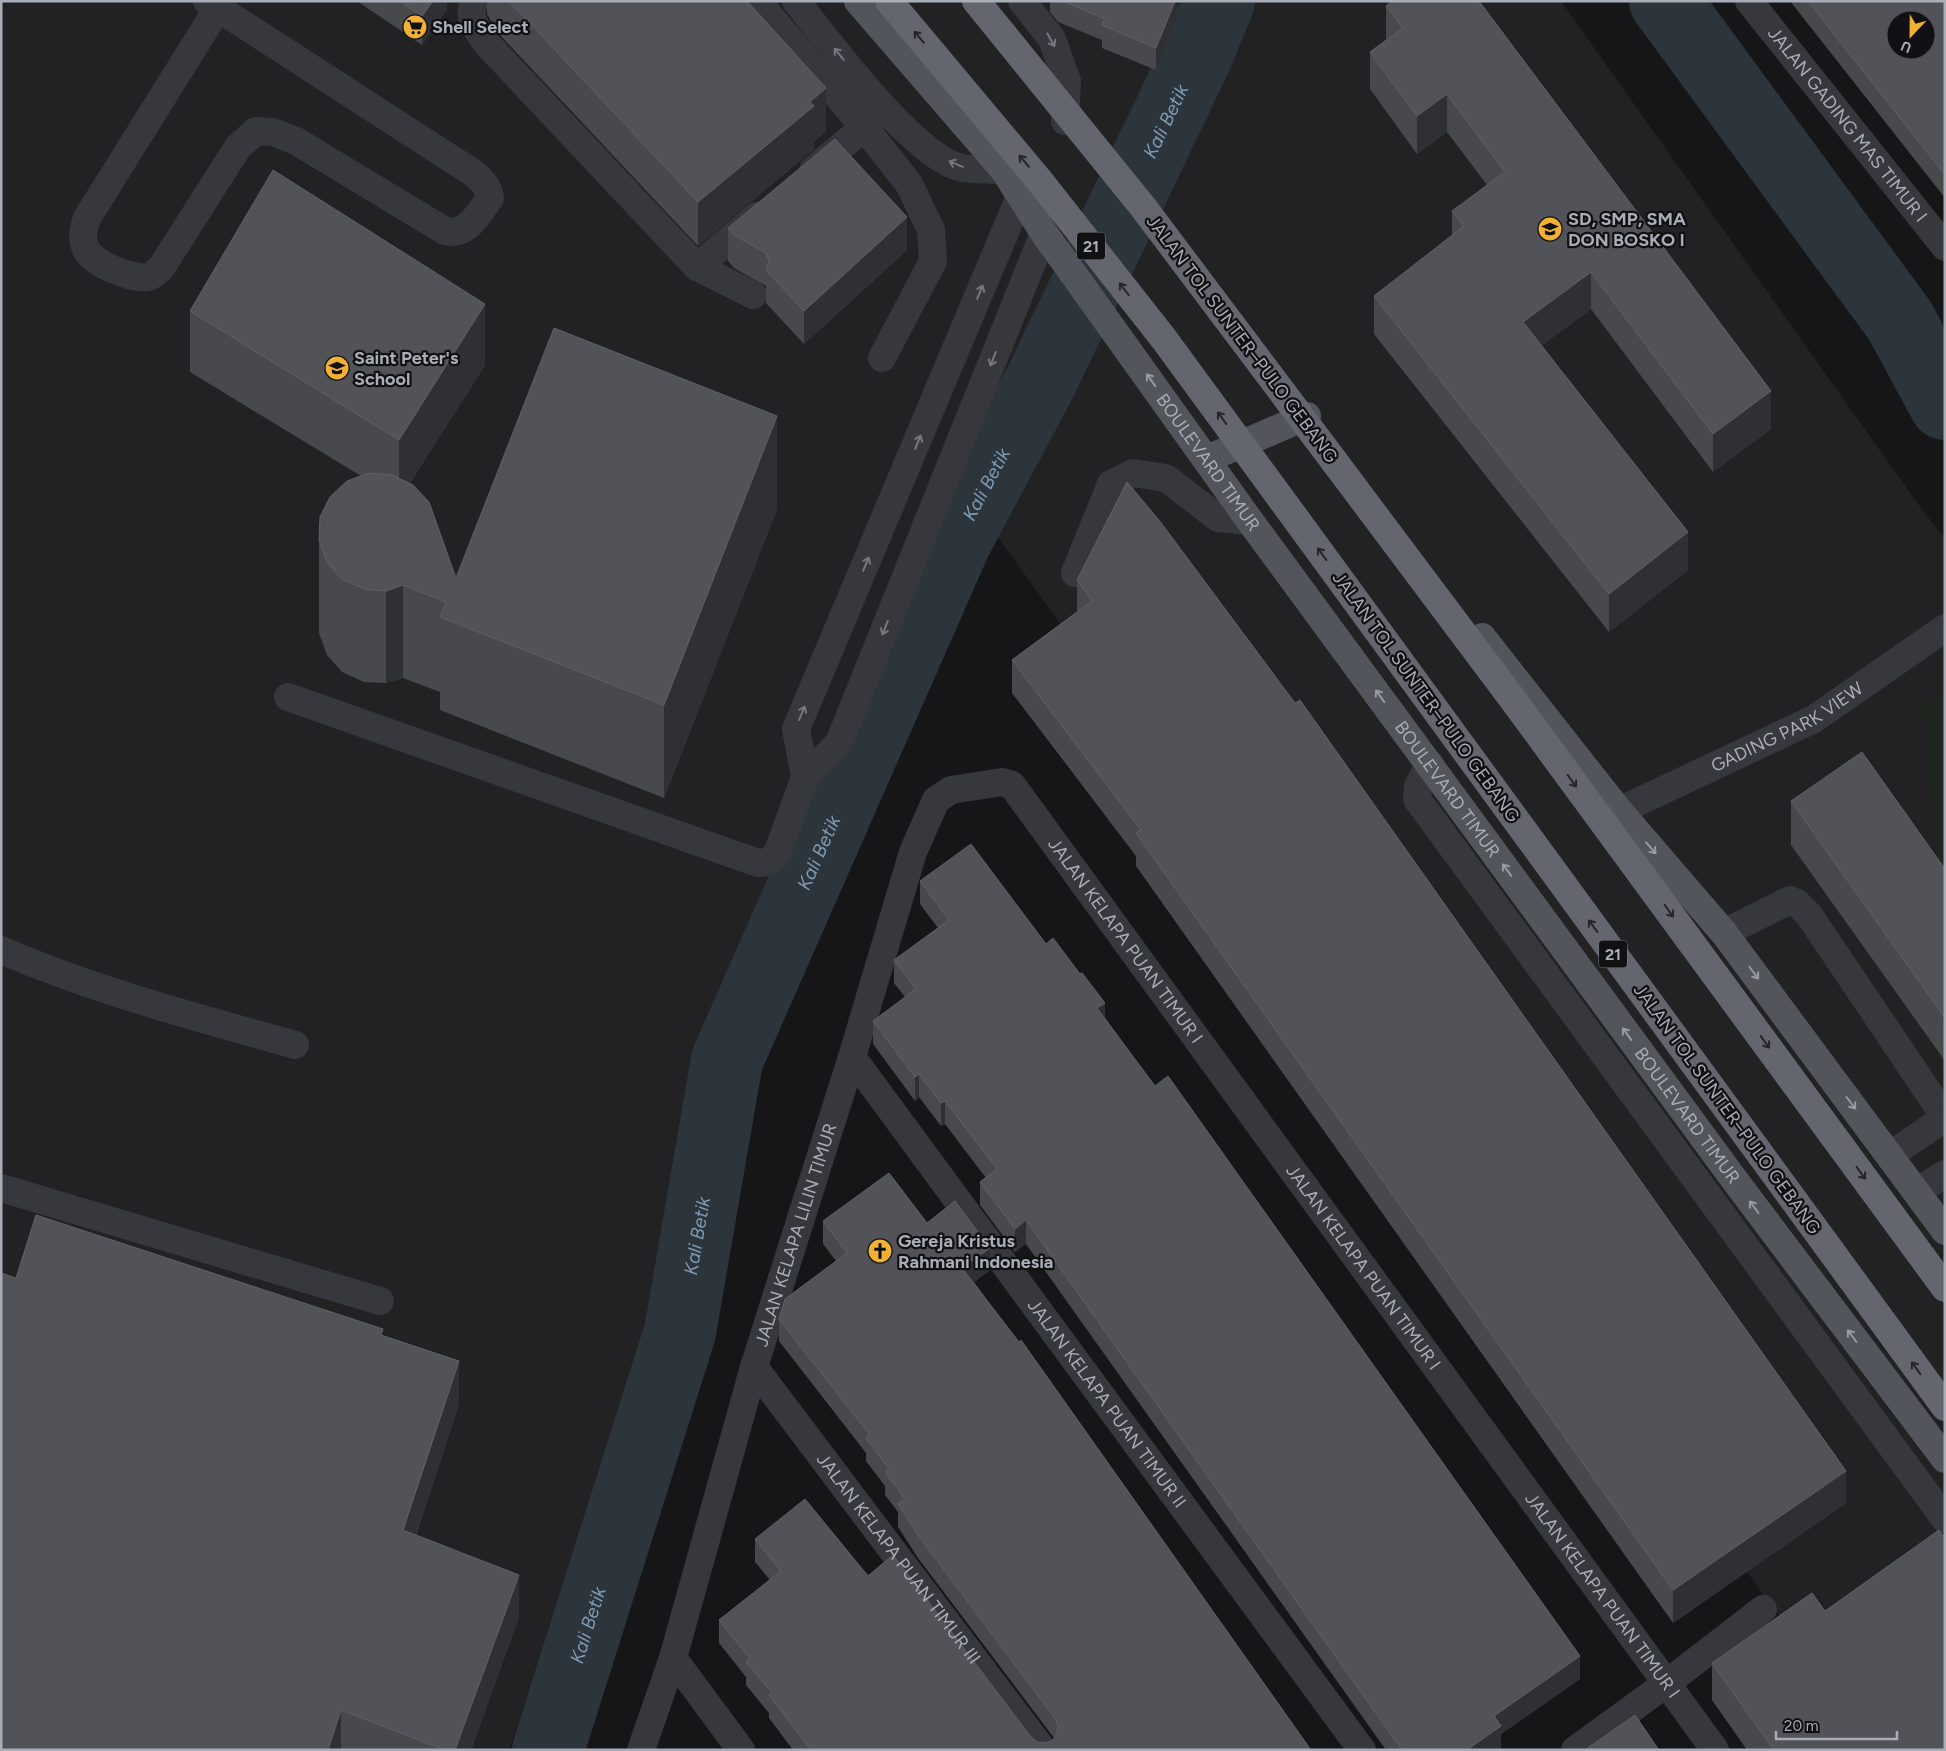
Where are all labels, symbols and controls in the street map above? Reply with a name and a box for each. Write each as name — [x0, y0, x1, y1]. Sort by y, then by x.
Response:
north arrow — [1886, 10, 1936, 60]
supermarket icon: Shell Select — [402, 14, 428, 40]
place label: Shell Select — [432, 16, 529, 38]
street label: JALAN GADING MAS TIMUR I — [1762, 23, 1932, 225]
one-way arrow — [913, 30, 925, 43]
one-way arrow — [1046, 33, 1056, 48]
one-way arrow — [834, 48, 845, 61]
water label: Kali Betik — [1138, 80, 1193, 162]
one-way arrow — [1018, 155, 1029, 168]
one-way arrow — [949, 159, 964, 169]
place label: SD, SMP, SMA DON BOSKO I — [1568, 208, 1686, 251]
street label: JALAN TOL SUNTER–PULO GEBANG — [1142, 211, 1343, 467]
school or university icon: SD, SMP, SMA DON BOSKO I — [1537, 216, 1563, 242]
road number: 21 — [1077, 232, 1105, 260]
one-way arrow — [1119, 282, 1130, 295]
one-way arrow — [976, 285, 985, 300]
place label: Saint Peter's School — [354, 347, 459, 390]
one-way arrow — [988, 351, 998, 366]
school or university icon: Saint Peter's School — [324, 355, 350, 381]
one-way arrow — [1146, 374, 1156, 388]
street label: BOULEVARD TIMUR — [1151, 389, 1265, 535]
one-way arrow — [1217, 411, 1227, 425]
one-way arrow — [914, 435, 923, 450]
water label: Kali Betik — [957, 443, 1015, 524]
one-way arrow — [1317, 547, 1327, 561]
one-way arrow — [862, 557, 872, 572]
street label: JALAN TOL SUNTER–PULO GEBANG — [1328, 567, 1525, 827]
one-way arrow — [880, 621, 889, 636]
street label: GADING PARK VIEW — [1708, 677, 1868, 777]
one-way arrow — [1374, 690, 1385, 703]
one-way arrow — [798, 706, 808, 721]
street label: BOULEVARD TIMUR — [1390, 717, 1505, 862]
one-way arrow — [1567, 773, 1578, 787]
water label: Kali Betik — [792, 811, 845, 893]
street label: JALAN KELAPA PUAN TIMUR I — [1043, 834, 1208, 1048]
one-way arrow — [1645, 841, 1657, 854]
one-way arrow — [1501, 864, 1512, 877]
one-way arrow — [1663, 904, 1674, 918]
one-way arrow — [1588, 919, 1598, 933]
road number: 21 — [1599, 941, 1627, 968]
one-way arrow — [1749, 966, 1759, 980]
street label: JALAN TOL SUNTER–PULO GEBANG — [1629, 979, 1826, 1239]
one-way arrow — [1621, 1028, 1632, 1041]
one-way arrow — [1760, 1035, 1770, 1049]
street label: BOULEVARD TIMUR — [1630, 1043, 1745, 1188]
one-way arrow — [1846, 1096, 1857, 1109]
street label: JALAN KELAPA LILIN TIMUR — [750, 1121, 841, 1349]
street label: JALAN KELAPA PUAN TIMUR I — [1281, 1160, 1445, 1374]
one-way arrow — [1856, 1166, 1866, 1180]
water label: Kali Betik — [679, 1194, 715, 1277]
one-way arrow — [1749, 1200, 1759, 1214]
place label: Gereja Kristus Rahmani Indonesia — [898, 1230, 1053, 1273]
church icon: Gereja Kristus Rahmani Indonesia — [867, 1238, 893, 1264]
street label: JALAN KELAPA PUAN TIMUR II — [1023, 1295, 1191, 1512]
one-way arrow — [1847, 1329, 1857, 1343]
one-way arrow — [1911, 1361, 1921, 1375]
street label: JALAN KELAPA PUAN TIMUR III — [812, 1449, 985, 1668]
street label: JALAN KELAPA PUAN TIMUR I — [1520, 1488, 1684, 1702]
water label: Kali Betik — [565, 1583, 611, 1666]
scale bar — [1776, 1708, 1897, 1740]
text: 20 m — [1784, 1717, 1818, 1735]

